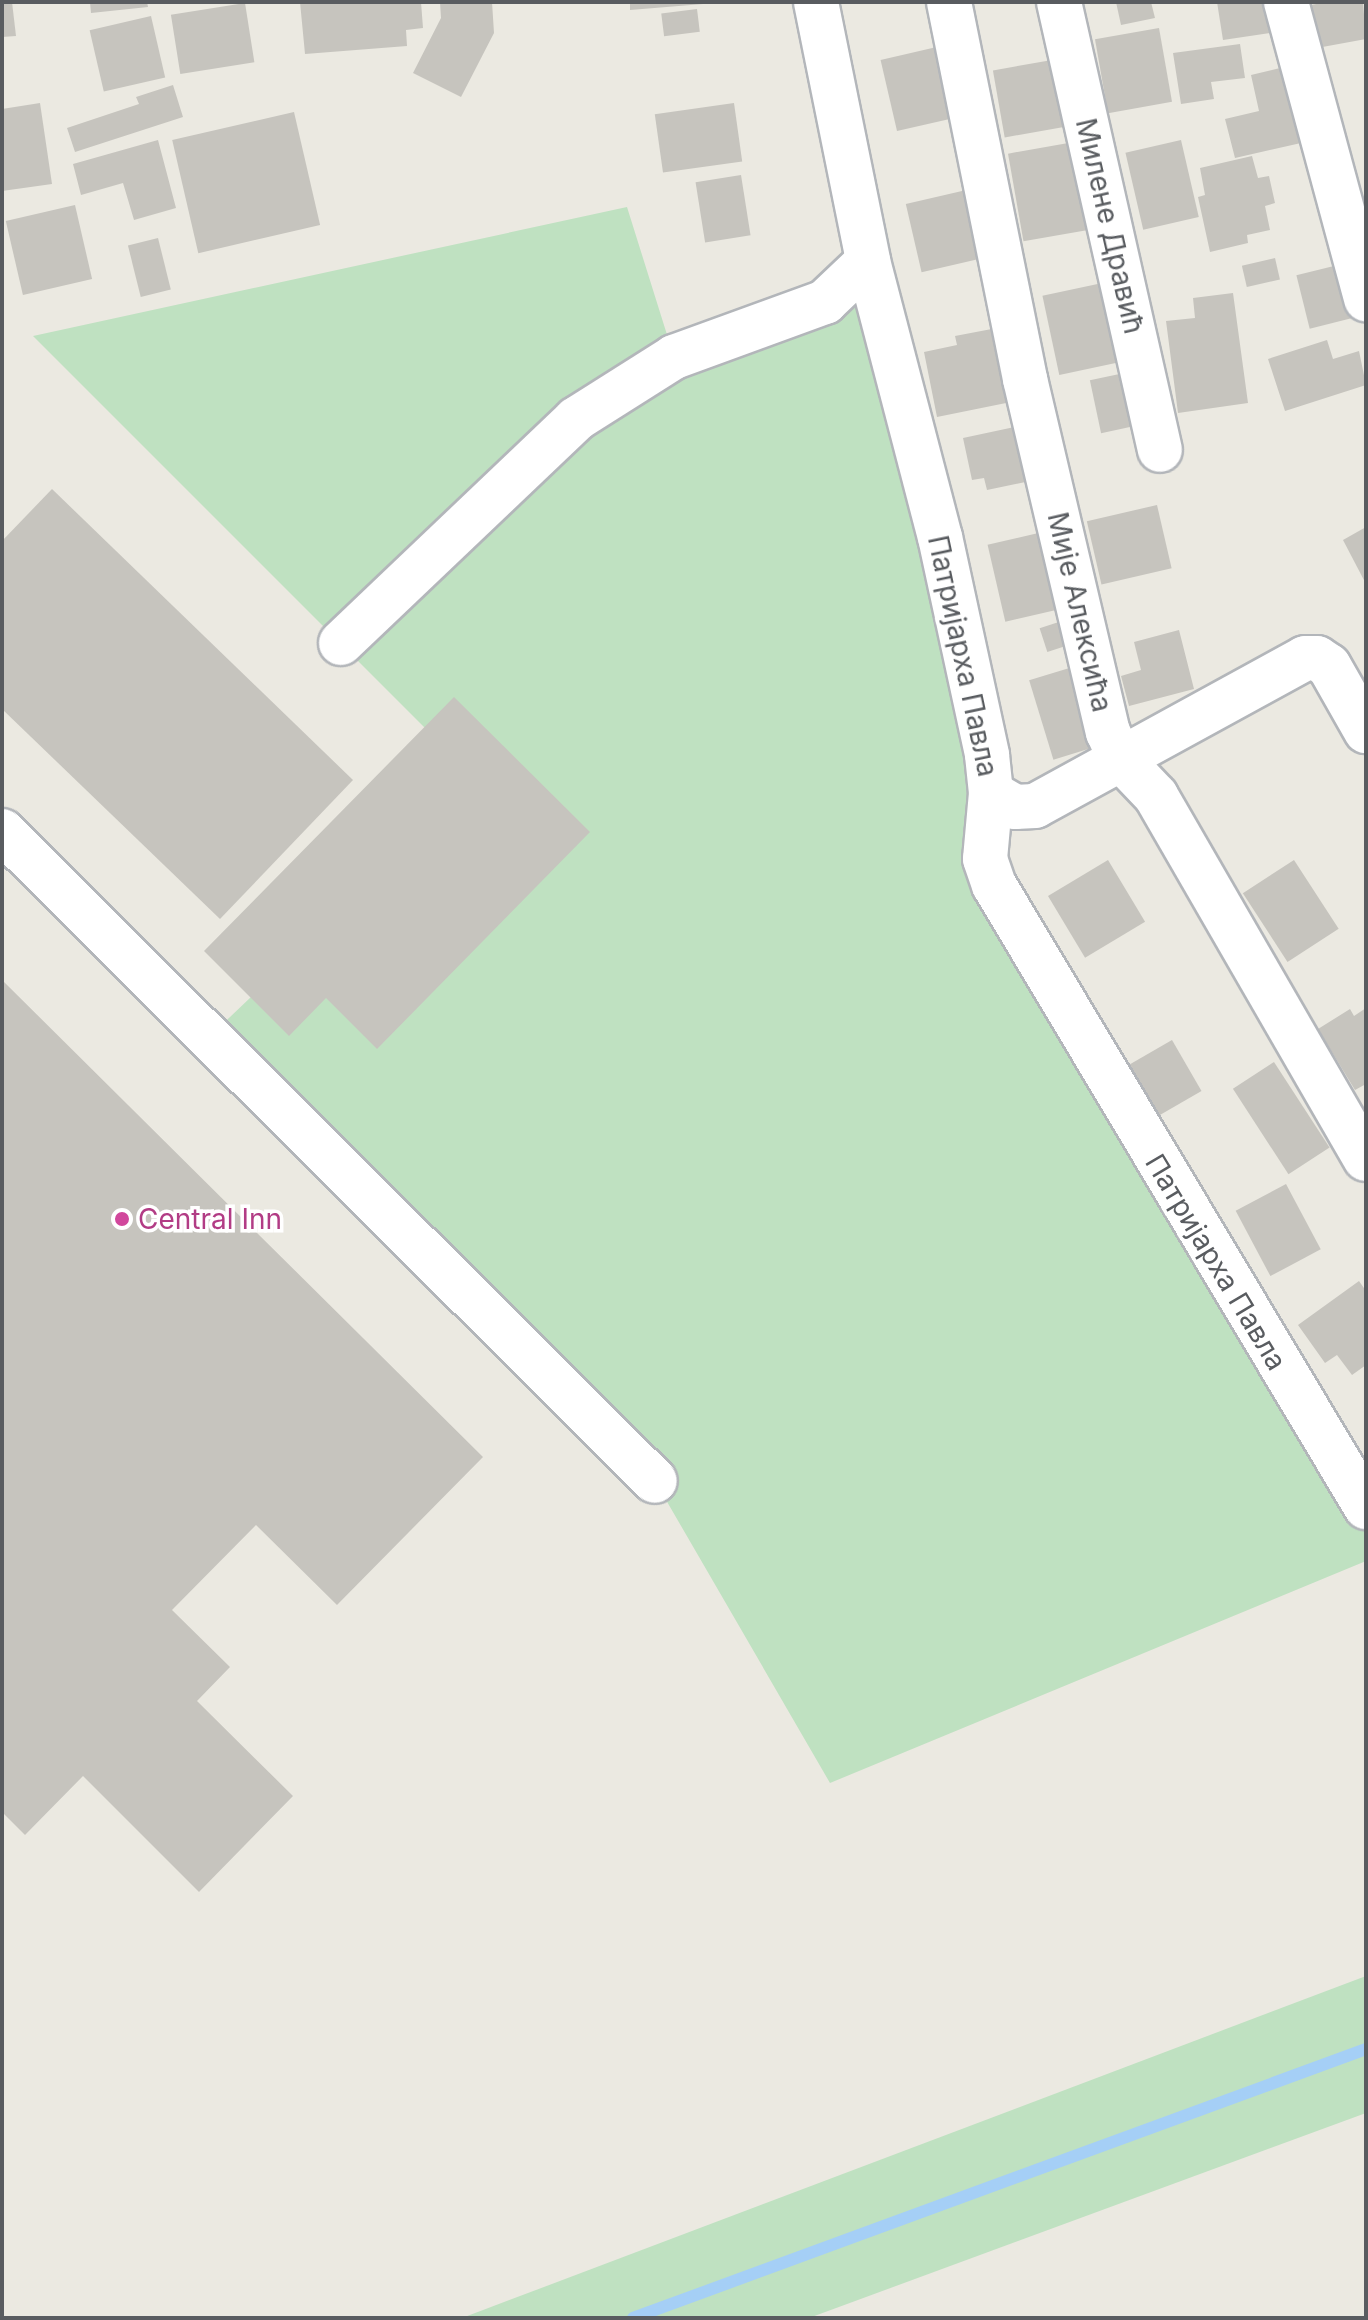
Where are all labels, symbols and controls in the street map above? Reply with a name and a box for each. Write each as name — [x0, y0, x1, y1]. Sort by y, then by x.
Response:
street label: Милене Дравић — [1069, 115, 1151, 337]
street label: Мије Алексића — [1041, 509, 1119, 715]
street label: Патријарха Павла — [921, 532, 1005, 780]
street label: Патријарха Павла — [1138, 1148, 1294, 1376]
place label: Central Inn — [138, 1202, 282, 1236]
marker: Central Inn — [113, 1210, 131, 1228]

